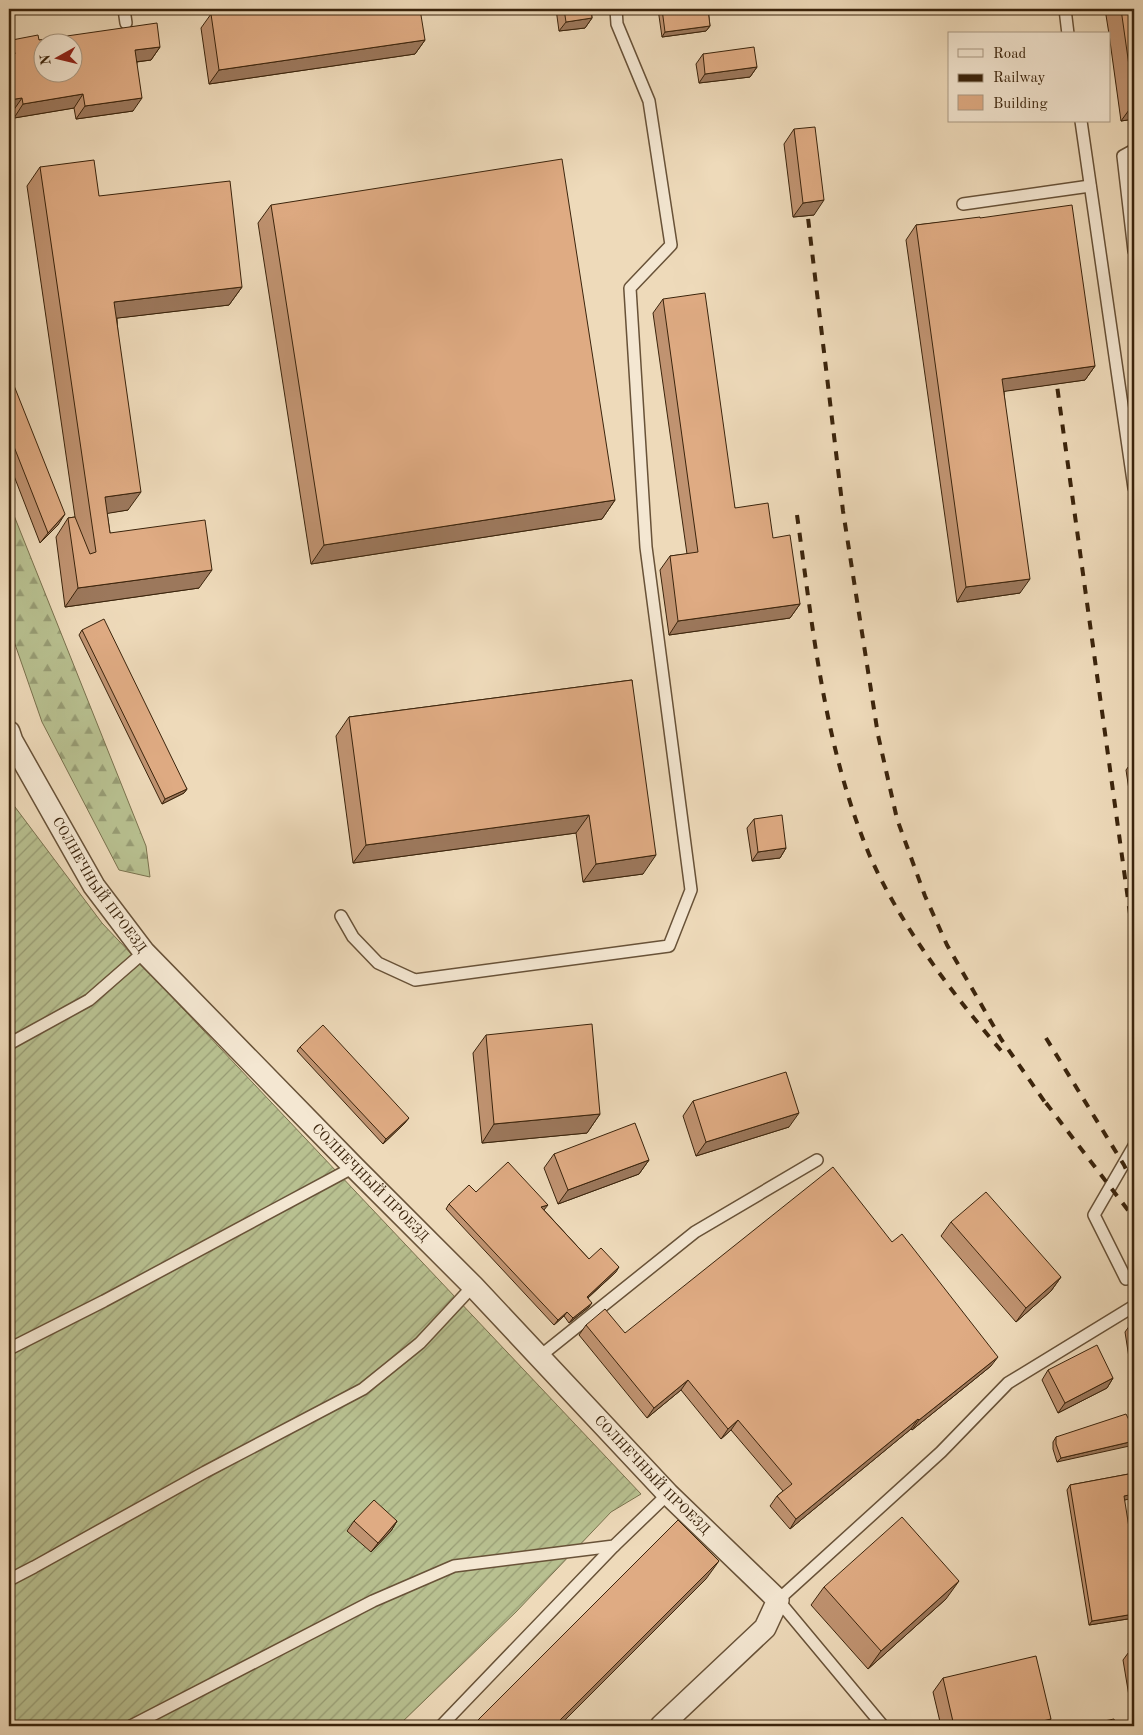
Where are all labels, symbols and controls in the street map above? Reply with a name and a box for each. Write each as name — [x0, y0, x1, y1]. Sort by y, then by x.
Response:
north arrow — [32, 32, 82, 82]
legend — [948, 32, 1110, 122]
text: Road — [993, 47, 1027, 62]
text: N — [38, 53, 54, 66]
text: Railway — [993, 71, 1046, 86]
text: Building — [993, 97, 1048, 112]
street label: СОЛНЕЧНЫЙ ПРОЕЗД — [50, 815, 149, 955]
street label: СОЛНЕЧНЫЙ ПРОЕЗД — [309, 1121, 431, 1244]
street label: СОЛНЕЧНЫЙ ПРОЕЗД — [591, 1413, 712, 1537]

